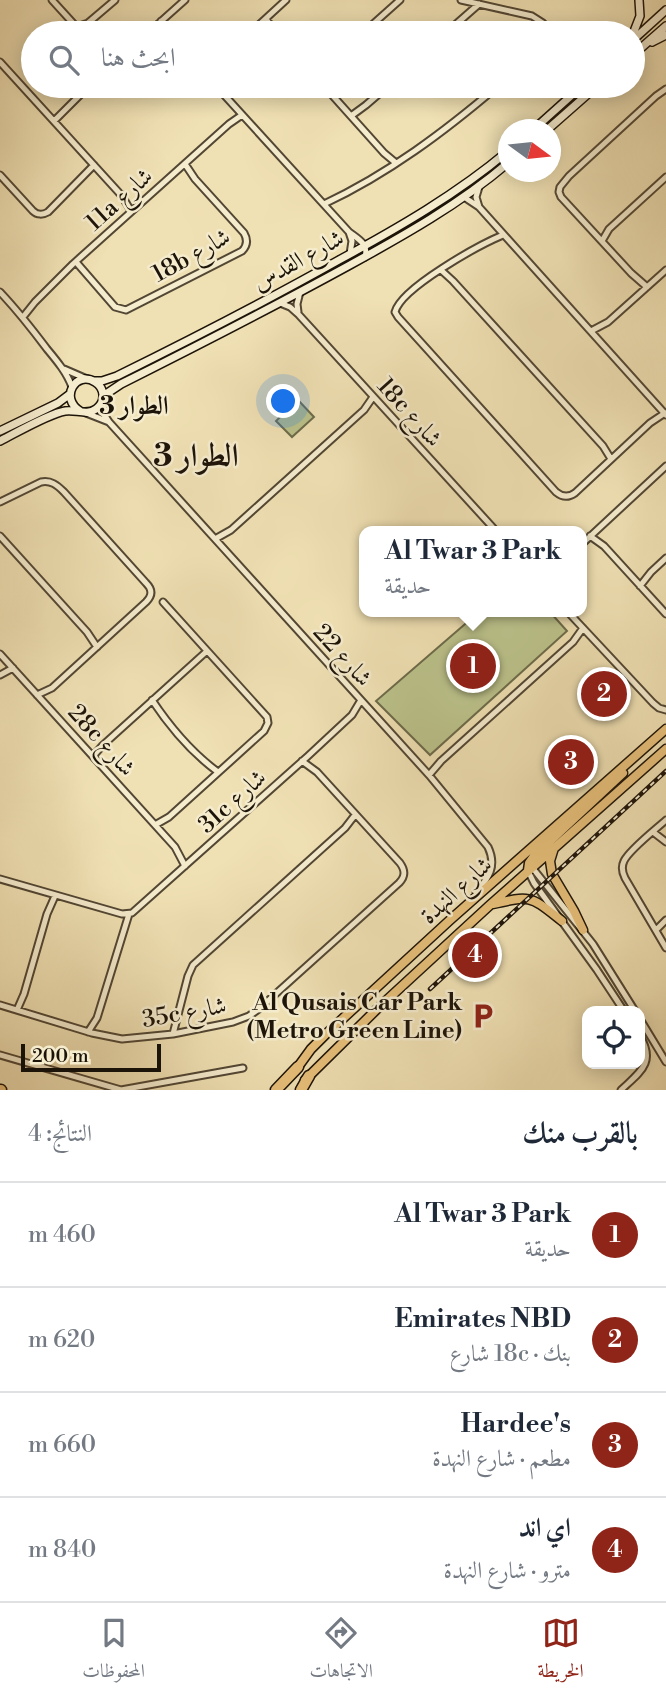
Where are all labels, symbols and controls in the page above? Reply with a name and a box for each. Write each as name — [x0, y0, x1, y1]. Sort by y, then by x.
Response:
search box — [21, 21, 645, 98]
icon: search — [45, 41, 83, 79]
text: ابحث هنا — [101, 42, 176, 74]
north arrow — [498, 119, 561, 182]
street label: 11a شارع — [80, 162, 162, 241]
street label: 18b شارع — [147, 222, 238, 293]
street label: شارع القدس — [247, 223, 352, 302]
street label: 18c شارع — [367, 372, 448, 456]
your location — [266, 384, 300, 418]
district label: الطوار 3 — [99, 390, 169, 422]
district label: الطوار 3 — [153, 436, 239, 476]
popup — [359, 526, 587, 617]
text: Al Twar 3 Park — [385, 535, 561, 567]
text: حديقة — [385, 572, 431, 600]
street label: شارع 22 — [303, 618, 378, 696]
pin: 1 — [450, 640, 496, 692]
pin: 2 — [581, 668, 627, 720]
street label: 28c شارع — [58, 698, 142, 786]
pin: 3 — [548, 736, 594, 788]
street label: 31c شارع — [192, 763, 276, 843]
street label: شارع النهدة — [414, 850, 502, 934]
pin: 4 — [452, 929, 498, 981]
place label: Al Qusais Car Park (Metro Green Line) — [247, 988, 463, 1046]
street label: 35c شارع — [140, 991, 229, 1039]
parking icon: Al Qusais Car Park (Metro Green Line) — [468, 1001, 498, 1031]
map controls — [582, 1006, 645, 1069]
button: locate — [582, 1006, 645, 1069]
scale bar — [21, 1041, 161, 1073]
text: 200 m — [32, 1044, 89, 1068]
text: بالقرب منك — [522, 1115, 638, 1153]
text: النتائج: 4 — [28, 1120, 92, 1148]
text: Al Twar 3 Park — [394, 1198, 571, 1230]
text: 460 m — [28, 1221, 96, 1249]
text: 1 — [609, 1221, 621, 1249]
text: حديقة — [524, 1235, 571, 1263]
text: Emirates NBD — [395, 1303, 571, 1335]
text: 620 m — [28, 1326, 95, 1354]
text: 2 — [608, 1326, 622, 1354]
text: بنك · 18c شارع — [449, 1340, 571, 1368]
text: Hardee's — [461, 1408, 571, 1440]
text: 660 m — [28, 1431, 96, 1459]
text: 3 — [608, 1431, 622, 1459]
text: مطعم · شارع النهدة — [432, 1445, 571, 1473]
text: اي اند — [519, 1512, 571, 1544]
text: 840 m — [28, 1536, 96, 1564]
text: 4 — [607, 1536, 623, 1564]
text: مترو · شارع النهدة — [443, 1557, 571, 1585]
tab: المحفوظات — [82, 1614, 145, 1689]
tab: الاتجاهات — [310, 1614, 373, 1689]
tab: الخريطة — [537, 1614, 584, 1689]

